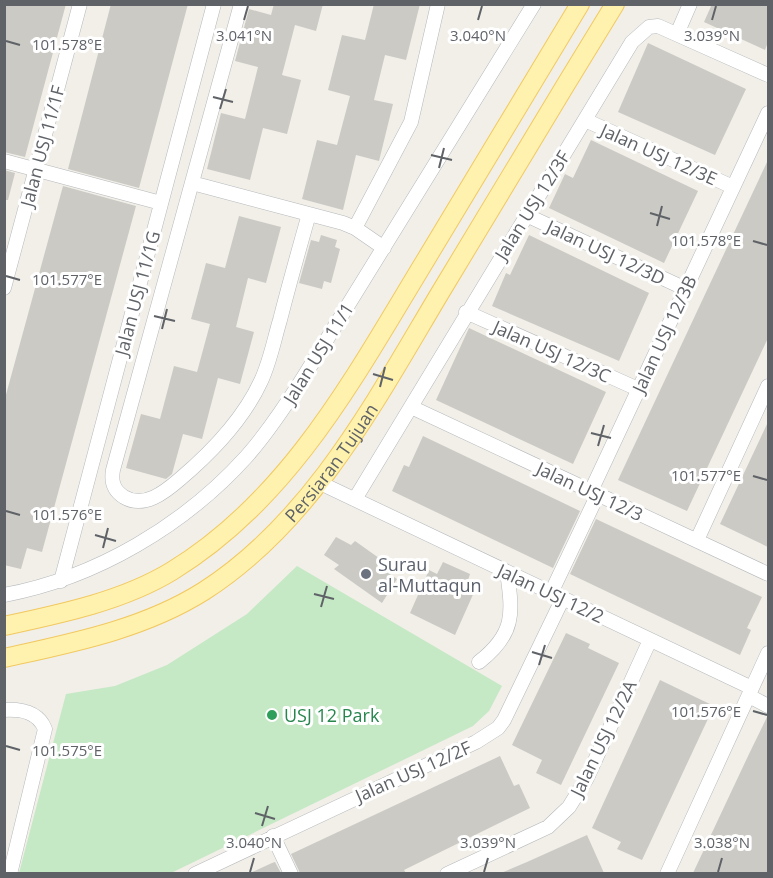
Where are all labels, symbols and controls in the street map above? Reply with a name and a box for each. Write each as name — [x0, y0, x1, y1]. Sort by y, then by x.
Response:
text: 3.041°N — [216, 25, 272, 45]
text: 3.040°N — [450, 25, 506, 45]
text: 3.039°N — [684, 25, 740, 45]
text: 101.578°E — [32, 34, 102, 54]
street label: Jalan USJ 11/1F — [14, 83, 70, 211]
street label: Jalan USJ 12/3E — [595, 117, 721, 190]
street label: Jalan USJ 12/3F — [488, 146, 575, 266]
street label: Jalan USJ 12/3D — [541, 213, 669, 290]
street label: Jalan USJ 11/1G — [108, 228, 165, 360]
text: 101.578°E — [671, 230, 741, 250]
text: 101.577°E — [32, 269, 102, 289]
street label: Jalan USJ 12/3B — [626, 272, 702, 398]
street label: Jalan USJ 11/1 — [276, 298, 359, 410]
street label: Jalan USJ 12/3C — [488, 314, 615, 388]
street label: Persiaran Tujuan — [279, 399, 383, 527]
street label: Jalan USJ 12/3 — [531, 455, 647, 526]
text: 101.577°E — [671, 465, 741, 485]
text: 101.576°E — [32, 504, 102, 524]
place label: Surau al-Muttaqun — [378, 552, 482, 597]
street label: Jalan USJ 12/2 — [492, 557, 608, 628]
marker: Surau al-Muttaqun — [359, 567, 373, 581]
street label: Jalan USJ 12/2A — [564, 675, 642, 802]
text: 101.576°E — [671, 701, 741, 721]
place label: USJ 12 Park — [284, 703, 380, 727]
marker: USJ 12 Park — [265, 708, 279, 722]
street label: Jalan USJ 12/2F — [349, 735, 475, 808]
text: 101.575°E — [32, 740, 102, 760]
text: 3.040°N — [226, 832, 282, 852]
text: 3.039°N — [460, 832, 516, 852]
text: 3.038°N — [694, 832, 750, 852]

